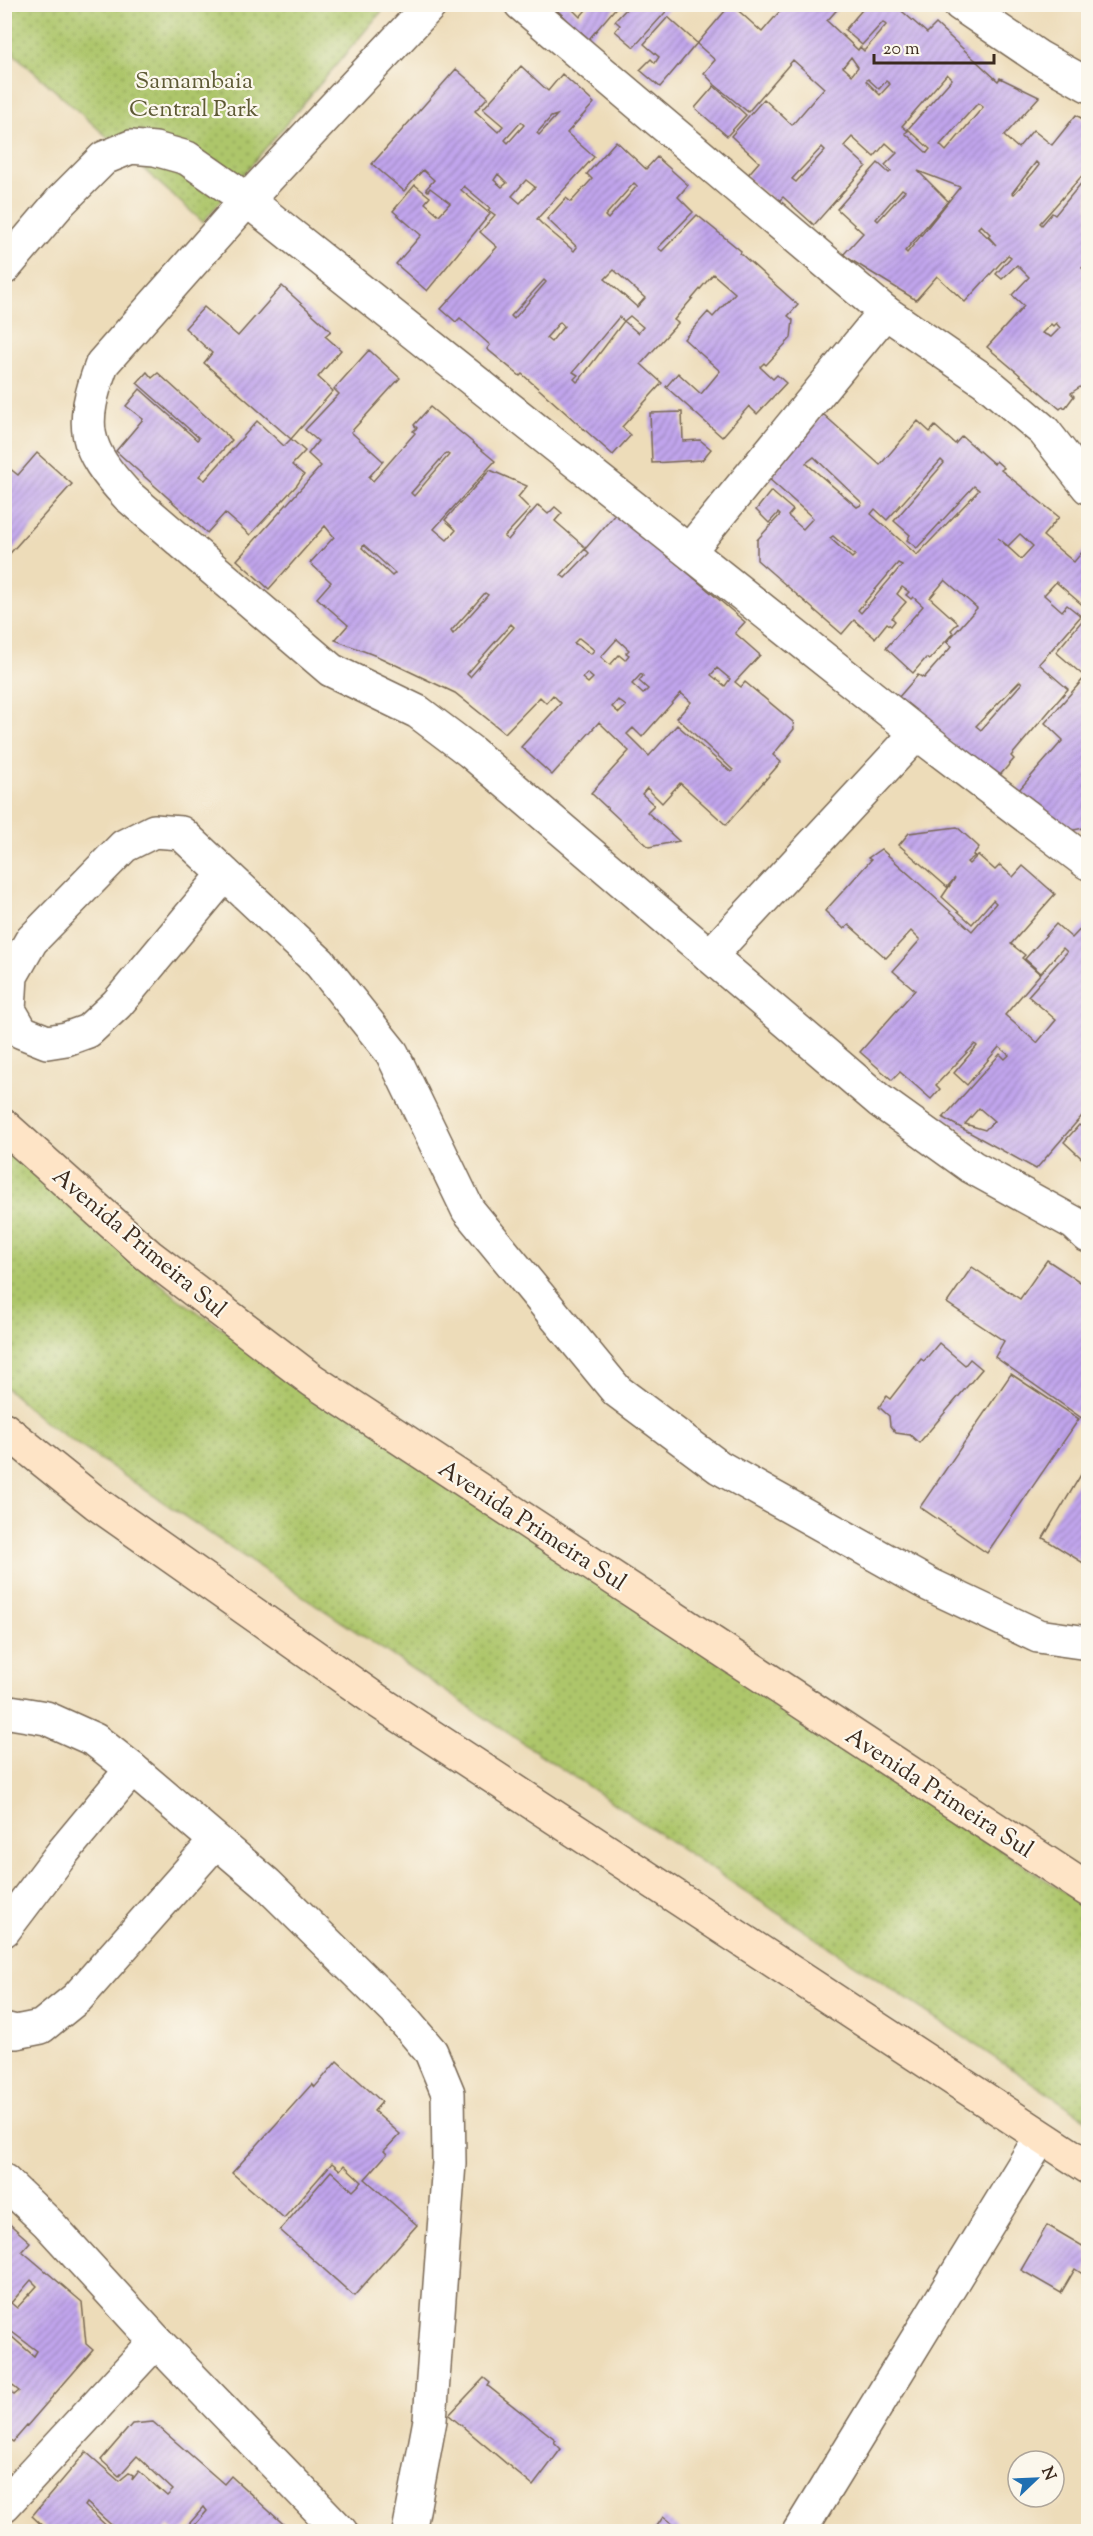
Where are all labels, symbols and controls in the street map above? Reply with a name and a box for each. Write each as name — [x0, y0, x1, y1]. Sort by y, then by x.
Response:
scale bar — [874, 27, 994, 65]
text: 20 m — [883, 37, 920, 63]
park label: Samambaia Central Park — [129, 65, 259, 127]
street label: Avenida Primeira Sul — [44, 1160, 234, 1327]
street label: Avenida Primeira Sul — [431, 1453, 633, 1601]
street label: Avenida Primeira Sul — [838, 1720, 1040, 1868]
north arrow — [1006, 2449, 1066, 2509]
text: N — [1034, 2464, 1061, 2485]

